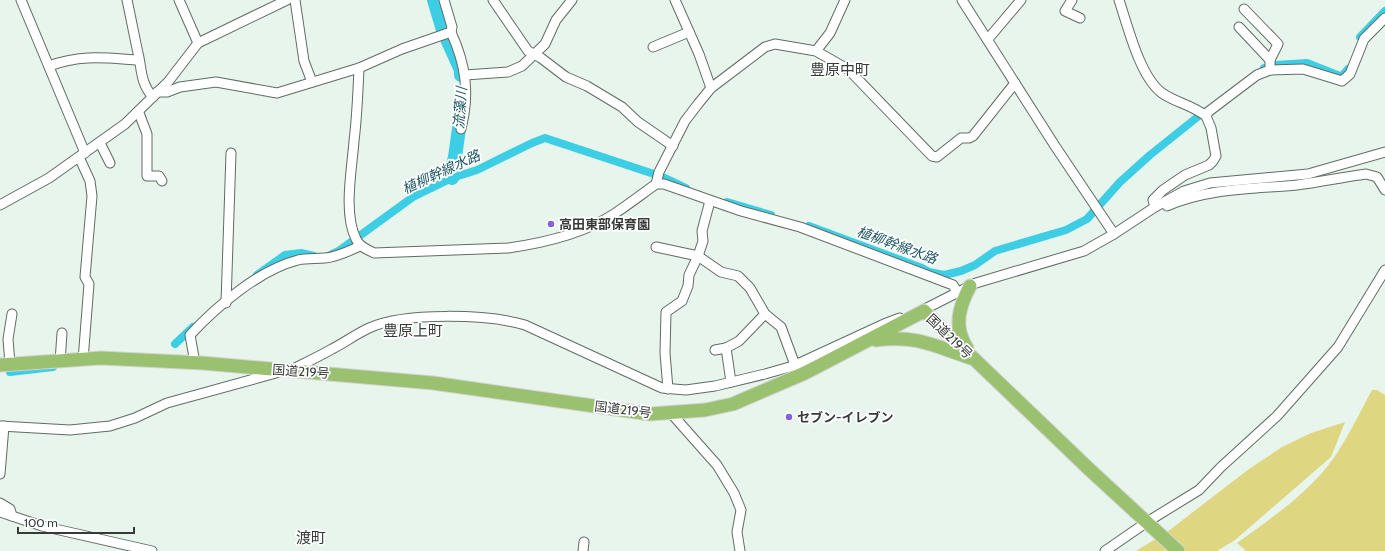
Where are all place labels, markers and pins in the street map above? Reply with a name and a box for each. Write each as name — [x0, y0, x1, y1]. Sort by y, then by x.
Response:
place label: 高田東部保育園 — [559, 216, 650, 232]
marker: 高田東部保育園 — [546, 219, 556, 229]
place label: セブン-イレブン — [797, 409, 893, 425]
marker: セブン-イレブン — [784, 412, 794, 422]

